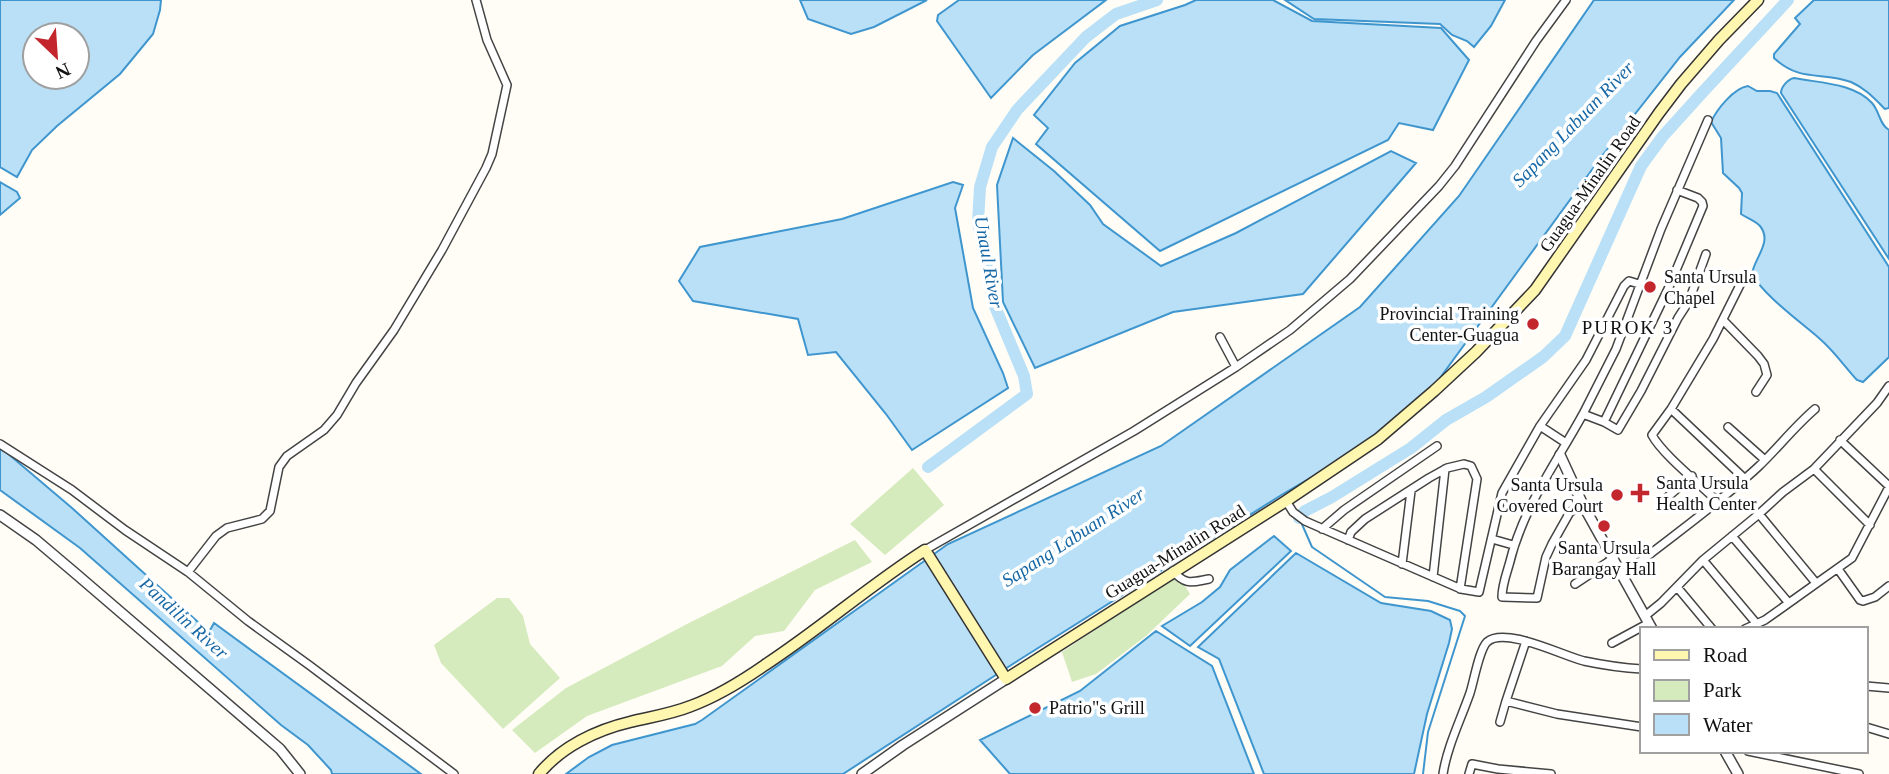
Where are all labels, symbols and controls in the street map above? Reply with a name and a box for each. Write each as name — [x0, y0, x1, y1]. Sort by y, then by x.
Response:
north arrow — [21, 21, 91, 91]
water label: Sapang Labuan River — [1508, 57, 1639, 191]
text: N — [52, 59, 74, 83]
street label: Guagua-Minalin Road — [1536, 112, 1644, 256]
water label: Unaul River — [971, 214, 1008, 310]
place label: Santa Ursula Chapel — [1664, 267, 1756, 308]
marker: Santa Ursula Chapel — [1642, 279, 1658, 295]
place label: Provincial Training Center-Guagua — [1379, 304, 1519, 345]
marker: Provincial Training Center-Guagua — [1525, 316, 1541, 332]
district label: PUROK 3 — [1582, 317, 1674, 338]
place label: Santa Ursula Health Center — [1656, 473, 1756, 514]
place label: Santa Ursula Covered Court — [1497, 475, 1603, 516]
water label: Sapang Labuan River — [998, 483, 1149, 591]
marker: Santa Ursula Health Center — [1630, 483, 1650, 503]
marker: Santa Ursula Covered Court — [1609, 487, 1625, 503]
street label: Guagua-Minalin Road — [1101, 501, 1249, 603]
marker: Santa Ursula Barangay Hall — [1596, 518, 1612, 534]
place label: Santa Ursula Barangay Hall — [1552, 538, 1656, 579]
water label: Pandilin River — [135, 572, 233, 663]
legend — [1640, 627, 1868, 753]
text: Road — [1703, 643, 1748, 667]
text: Park — [1703, 678, 1742, 702]
place label: Patrio"s Grill — [1049, 698, 1145, 718]
marker: Patrio"s Grill — [1027, 700, 1043, 716]
text: Water — [1703, 713, 1753, 737]

